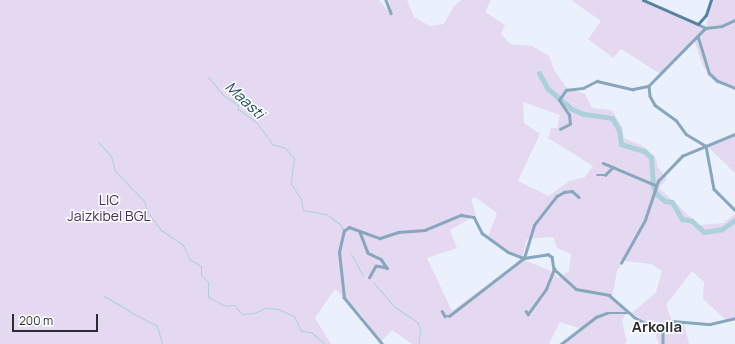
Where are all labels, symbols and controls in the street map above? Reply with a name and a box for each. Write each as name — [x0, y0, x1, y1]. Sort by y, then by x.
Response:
water label: Maasti — [222, 78, 268, 122]
park label: LIC Jaizkibel BGL — [67, 192, 151, 224]
scale bar — [14, 306, 100, 332]
text: 200 m — [19, 312, 53, 329]
district label: Arkolla — [632, 318, 682, 336]

